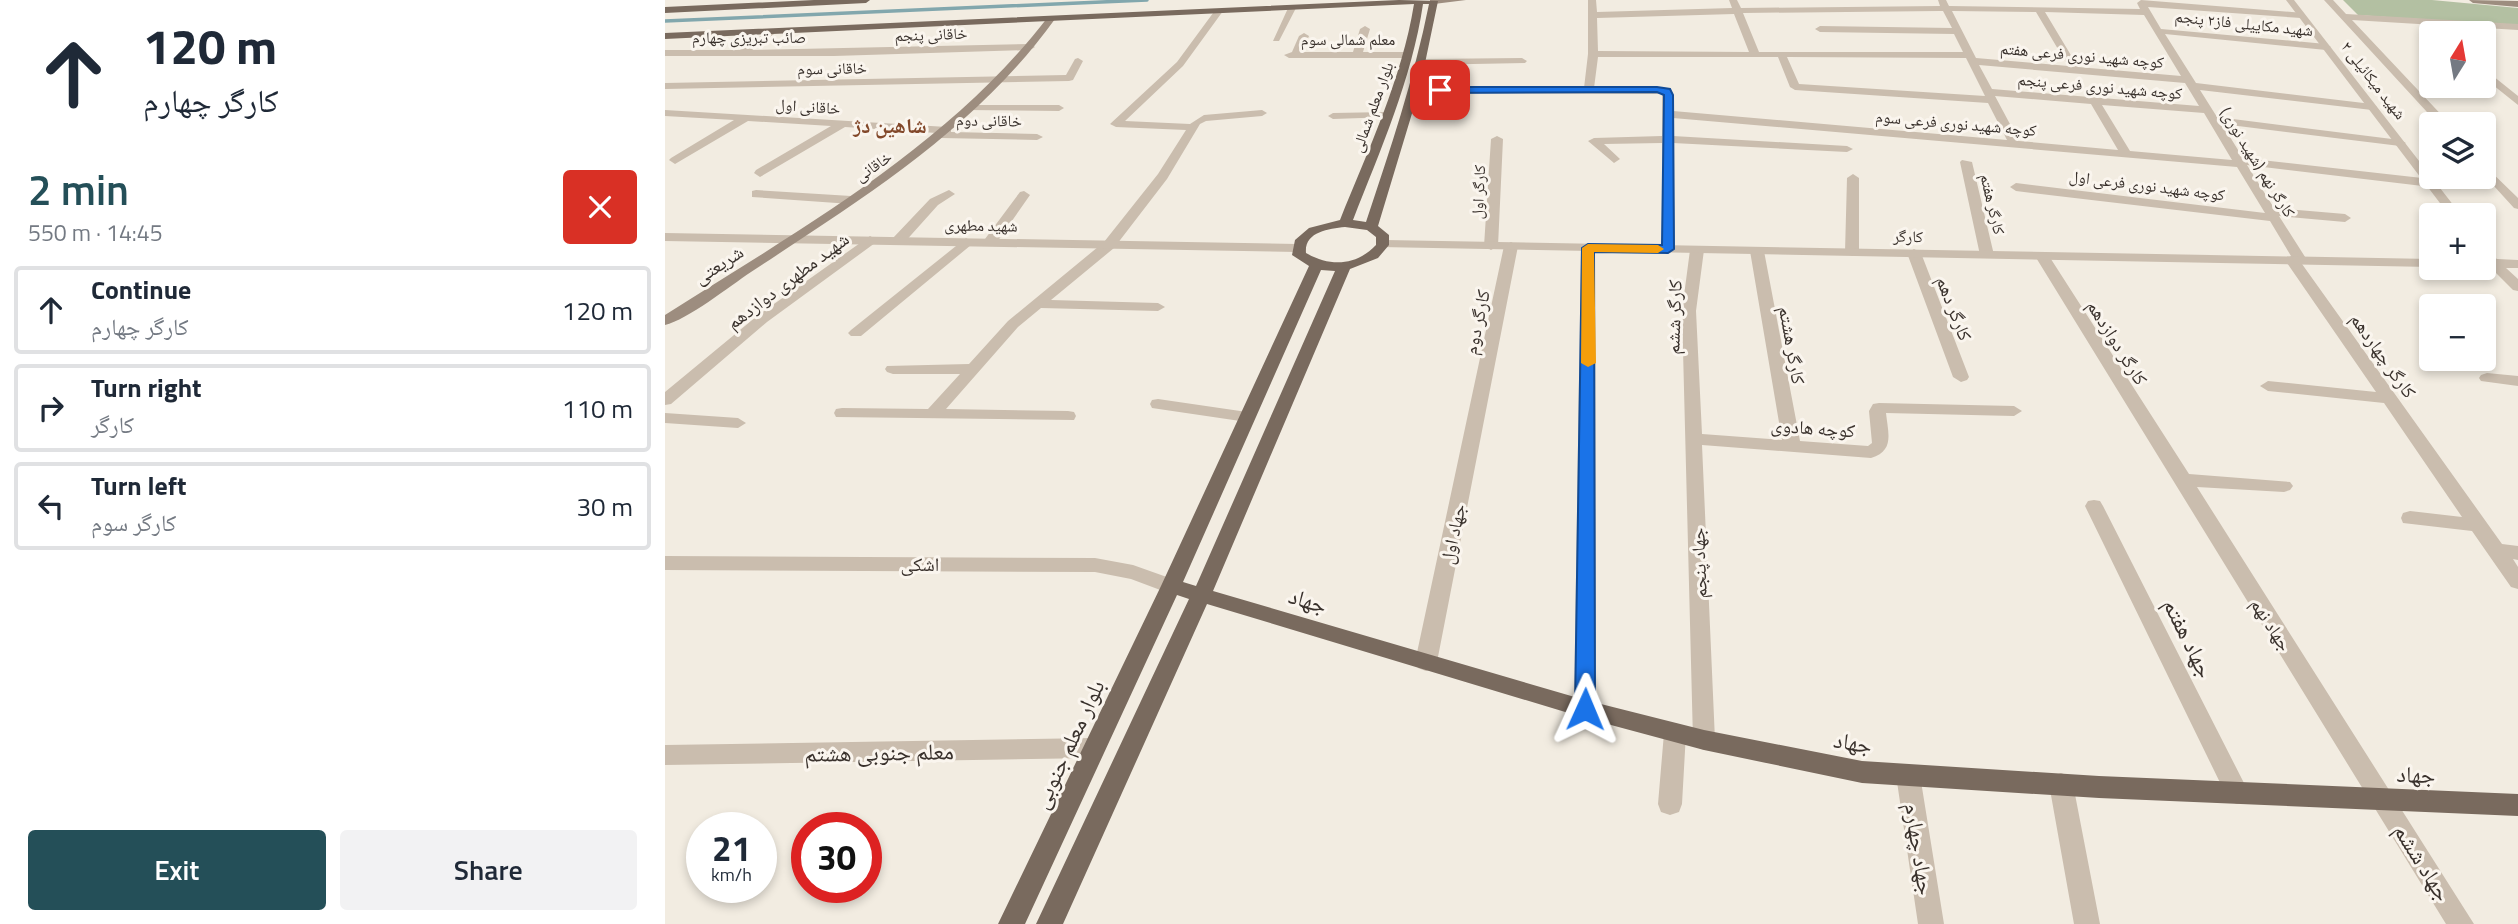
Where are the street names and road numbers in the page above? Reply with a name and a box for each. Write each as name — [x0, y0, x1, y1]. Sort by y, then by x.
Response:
street label: شهید مکاییلی فاز۲ پنجم — [2174, 4, 2314, 42]
street label: خاقانی پنجم — [894, 21, 968, 47]
street label: صائب تبریزی چهارم — [692, 25, 806, 49]
street label: معلم شمالی سوم — [1301, 27, 1395, 51]
street label: کوچه شهید نوری فرعی هفتم — [1999, 36, 2165, 74]
street label: شهید میکائیلی ۲ — [2336, 36, 2412, 124]
street label: خاقانی سوم — [797, 55, 867, 81]
street label: بلوار معلم شمالی — [1345, 58, 1399, 156]
street label: کوچه شهید نوری فرعی پنجم — [2017, 67, 2184, 105]
street label: خاقانی اول — [775, 92, 841, 120]
street label: کارگر نهم (شهید نوری) — [2214, 102, 2302, 222]
street label: کوچه شهید نوری فرعی سوم — [1874, 104, 2038, 142]
street label: خاقانی دوم — [956, 107, 1022, 133]
street label: خاقانی — [850, 145, 896, 187]
street label: کارگر اول — [1465, 164, 1491, 220]
street label: کوچه شهید نوری فرعی اول — [2068, 164, 2227, 206]
street label: کارگر هفتم — [1974, 171, 2012, 237]
street label: شهید مطهری — [944, 212, 1018, 238]
street label: شهید مطهری دوازدهم — [719, 224, 855, 336]
street label: کارگر — [1892, 224, 1924, 248]
street label: شریعتی — [687, 237, 749, 291]
street label: کارگر دهم — [1929, 271, 1981, 345]
street label: کارگر ششم — [1657, 279, 1689, 355]
street label: کارگر دوم — [1455, 287, 1497, 357]
street label: کارگر دوازدهم — [2080, 294, 2156, 390]
street label: کارگر هشتم — [1772, 304, 1814, 386]
street label: کارگر چهاردهم — [2344, 306, 2424, 404]
street label: کوچه هادوی — [1770, 410, 1856, 444]
street label: جهاد اول — [1431, 501, 1473, 567]
street label: جهاد پنجم — [1682, 527, 1714, 599]
street label: اشکی — [901, 549, 939, 578]
street label: جهاد — [1284, 578, 1332, 622]
street label: جهاد نهم — [2244, 591, 2300, 657]
street label: جهاد هفتم — [2155, 592, 2223, 684]
street label: بلوار معلم جنوبی — [1023, 674, 1113, 814]
street label: جهاد — [1831, 722, 1875, 762]
street label: معلم جنوبی هشتم — [804, 733, 954, 771]
street label: جهاد — [2396, 756, 2436, 792]
street label: جهاد چهارم — [1895, 800, 1945, 898]
street label: جهاد ششم — [2385, 816, 2461, 908]

